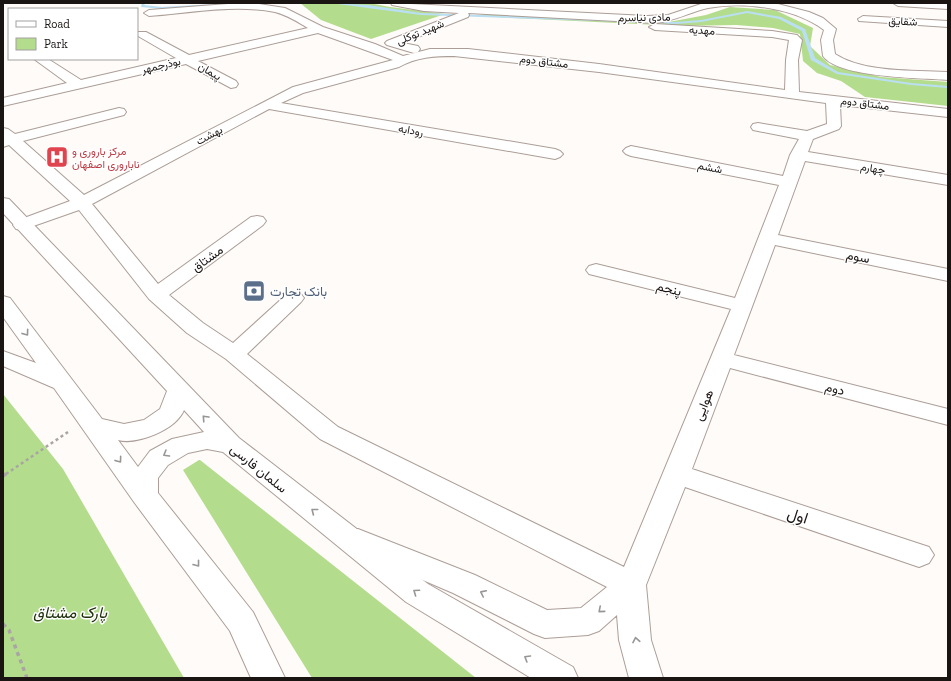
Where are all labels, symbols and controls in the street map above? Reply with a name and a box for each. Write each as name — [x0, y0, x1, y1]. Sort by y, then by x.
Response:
legend — [8, 8, 138, 60]
street label: مادی نیاسرم — [617, 11, 671, 25]
street label: شقایق — [888, 14, 918, 29]
text: Road — [44, 17, 70, 31]
street label: شهید توکلی — [394, 17, 446, 48]
street label: مهدیه — [688, 23, 716, 38]
text: Park — [44, 37, 69, 51]
street label: مشتاق دوم — [519, 52, 569, 72]
street label: بوذرجمهر — [139, 55, 182, 77]
street label: پیمان — [195, 60, 224, 84]
street label: مشتاق دوم — [840, 94, 890, 114]
street label: رودابه — [397, 122, 425, 139]
street label: بهشت — [194, 123, 225, 148]
hospital icon: مرکز باروری و ناباروری اصفهان — [44, 144, 70, 170]
place label: مرکز باروری و ناباروری اصفهان — [72, 145, 140, 171]
street label: ششم — [696, 159, 724, 177]
street label: چهارم — [859, 160, 886, 178]
street label: مشتاق — [189, 242, 227, 276]
street label: سوم — [845, 247, 871, 267]
bank icon: بانک تجارت — [241, 278, 267, 304]
street label: پنجم — [654, 278, 683, 301]
place label: بانک تجارت — [270, 284, 327, 300]
one-way arrow — [21, 329, 28, 336]
street label: دوم — [823, 379, 846, 399]
street label: هوایی — [690, 387, 717, 423]
one-way arrow — [202, 415, 209, 422]
street label: سلمان فارسی — [227, 441, 290, 497]
one-way arrow — [163, 450, 170, 457]
one-way arrow — [114, 456, 122, 463]
street label: اول — [785, 503, 811, 529]
one-way arrow — [311, 509, 318, 516]
one-way arrow — [192, 559, 199, 566]
one-way arrow — [413, 589, 420, 596]
one-way arrow — [479, 590, 487, 598]
park label: پارک مشتاق — [33, 603, 108, 624]
one-way arrow — [598, 606, 606, 613]
one-way arrow — [632, 637, 641, 644]
one-way arrow — [524, 656, 531, 663]

